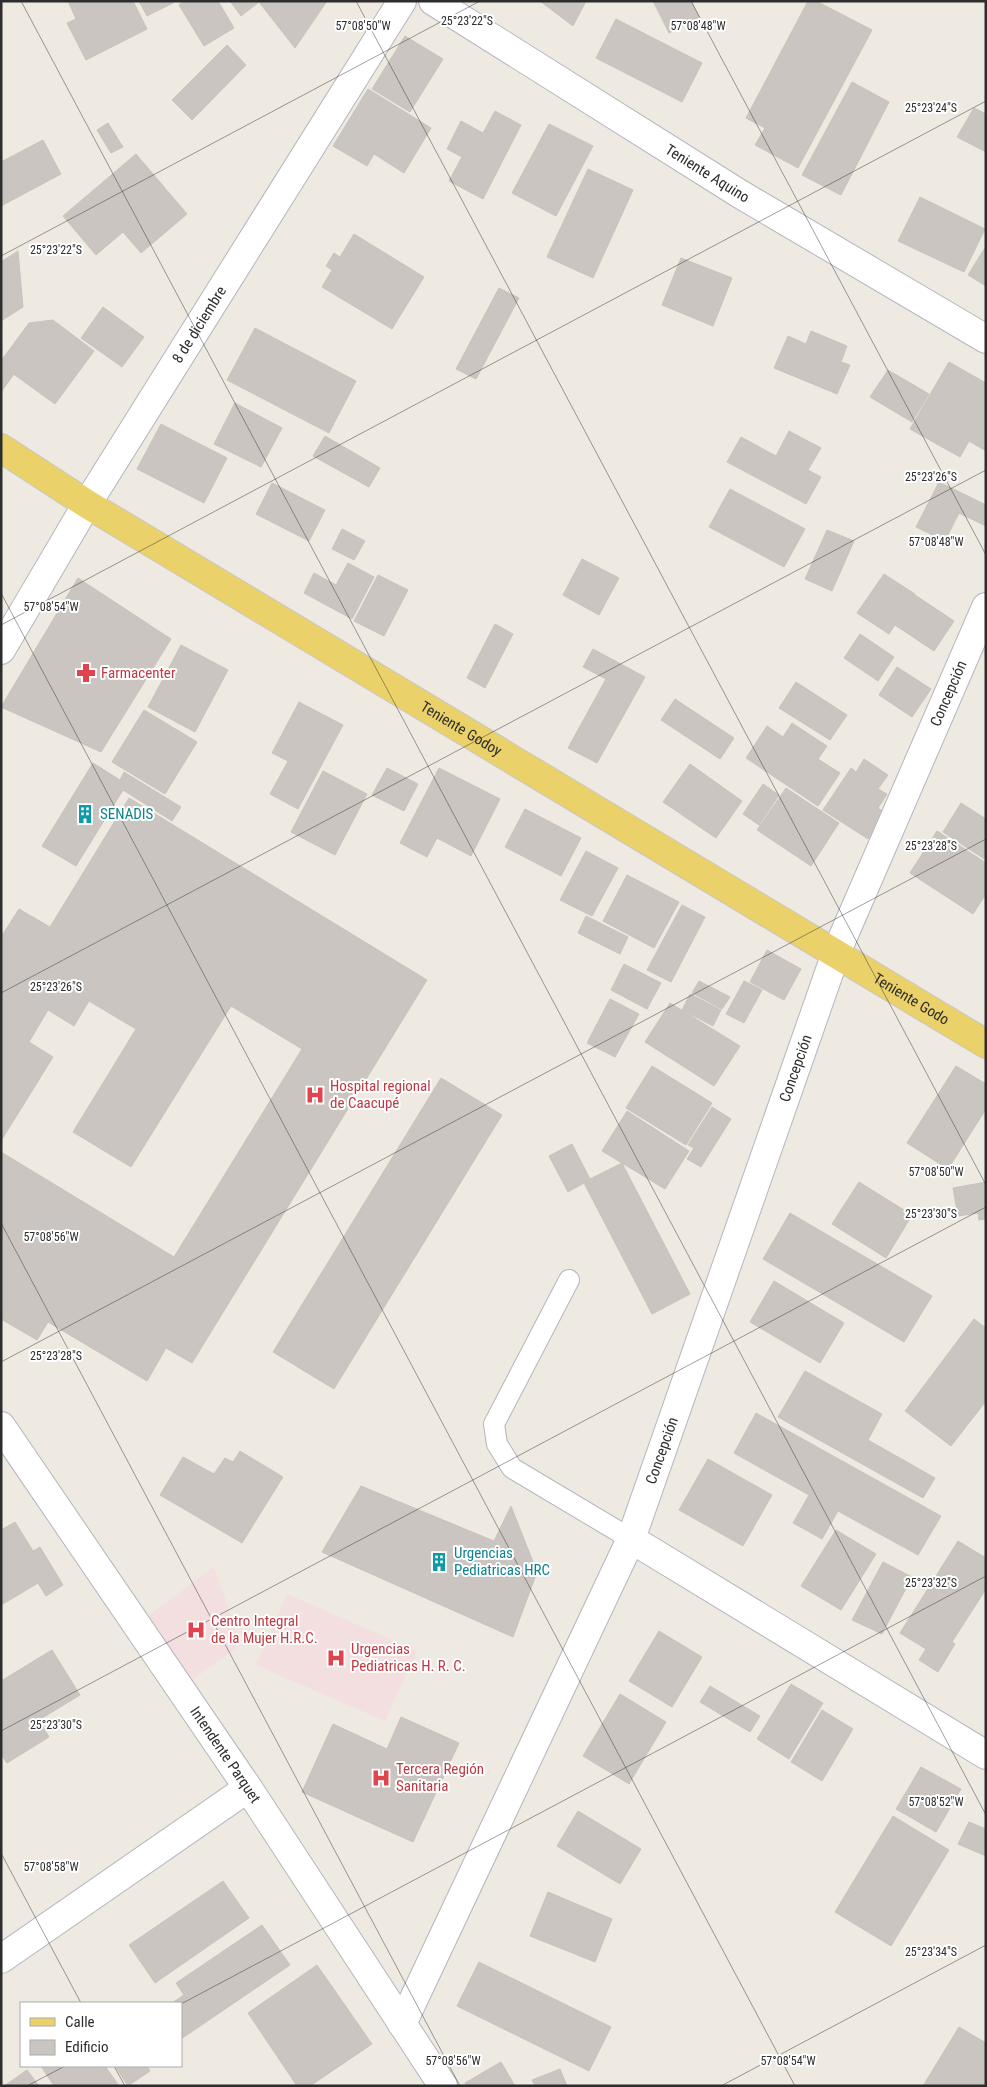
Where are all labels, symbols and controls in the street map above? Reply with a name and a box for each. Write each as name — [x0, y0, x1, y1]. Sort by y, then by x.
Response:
text: 25°23'22"S — [441, 14, 493, 28]
text: 57°08'50"W — [335, 19, 391, 33]
text: 57°08'48"W — [670, 19, 726, 33]
text: 25°23'24"S — [905, 101, 957, 115]
street label: Teniente Aquino — [662, 140, 753, 206]
text: 25°23'22"S — [30, 243, 82, 257]
street label: 8 de diciembre — [168, 283, 230, 366]
text: 25°23'26"S — [905, 470, 957, 484]
text: 57°08'48"W — [908, 535, 964, 549]
text: 57°08'54"W — [23, 600, 79, 614]
street label: Concepción — [926, 658, 971, 729]
pharmacy icon: Farmacenter — [75, 662, 97, 684]
place label: Farmacenter — [101, 664, 176, 682]
street label: Teniente Godoy — [417, 697, 505, 760]
building icon: SENADIS — [74, 803, 96, 825]
place label: SENADIS — [100, 805, 154, 823]
text: 25°23'28"S — [905, 839, 957, 853]
street label: Teniente Godo — [870, 969, 952, 1029]
text: 25°23'26"S — [30, 980, 82, 994]
street label: Concepción — [776, 1032, 816, 1104]
place label: Hospital regional de Caacupé — [330, 1077, 431, 1112]
hospital icon: Hospital regional de Caacupé — [304, 1084, 326, 1106]
text: 57°08'50"W — [908, 1165, 964, 1179]
text: 25°23'30"S — [905, 1207, 957, 1221]
text: 57°08'56"W — [23, 1230, 79, 1244]
text: 25°23'28"S — [30, 1349, 82, 1363]
street label: Concepción — [642, 1415, 682, 1487]
place label: Urgencias Pediatricas HRC — [454, 1544, 550, 1579]
building icon: Urgencias Pediatricas HRC — [428, 1551, 450, 1573]
text: 25°23'32"S — [905, 1576, 957, 1590]
place label: Centro Integral de la Mujer H.R.C. — [211, 1612, 318, 1647]
hospital icon: Centro Integral de la Mujer H.R.C. — [185, 1619, 207, 1641]
place label: Urgencias Pediatricas H. R. C. — [351, 1640, 466, 1675]
hospital icon: Urgencias Pediatricas H. R. C. — [325, 1647, 347, 1669]
street label: Intendente Parquet — [186, 1703, 264, 1806]
text: 25°23'30"S — [30, 1718, 82, 1732]
place label: Tercera Región Sanitaria — [396, 1760, 484, 1795]
hospital icon: Tercera Región Sanitaria — [370, 1767, 392, 1789]
text: 57°08'52"W — [908, 1795, 964, 1809]
text: 57°08'58"W — [23, 1860, 79, 1874]
text: 25°23'34"S — [905, 1945, 957, 1959]
legend — [20, 2002, 182, 2067]
text: Calle — [65, 2013, 95, 2031]
text: Edificio — [65, 2038, 108, 2056]
text: 57°08'56"W — [425, 2054, 481, 2068]
text: 57°08'54"W — [760, 2054, 816, 2068]

